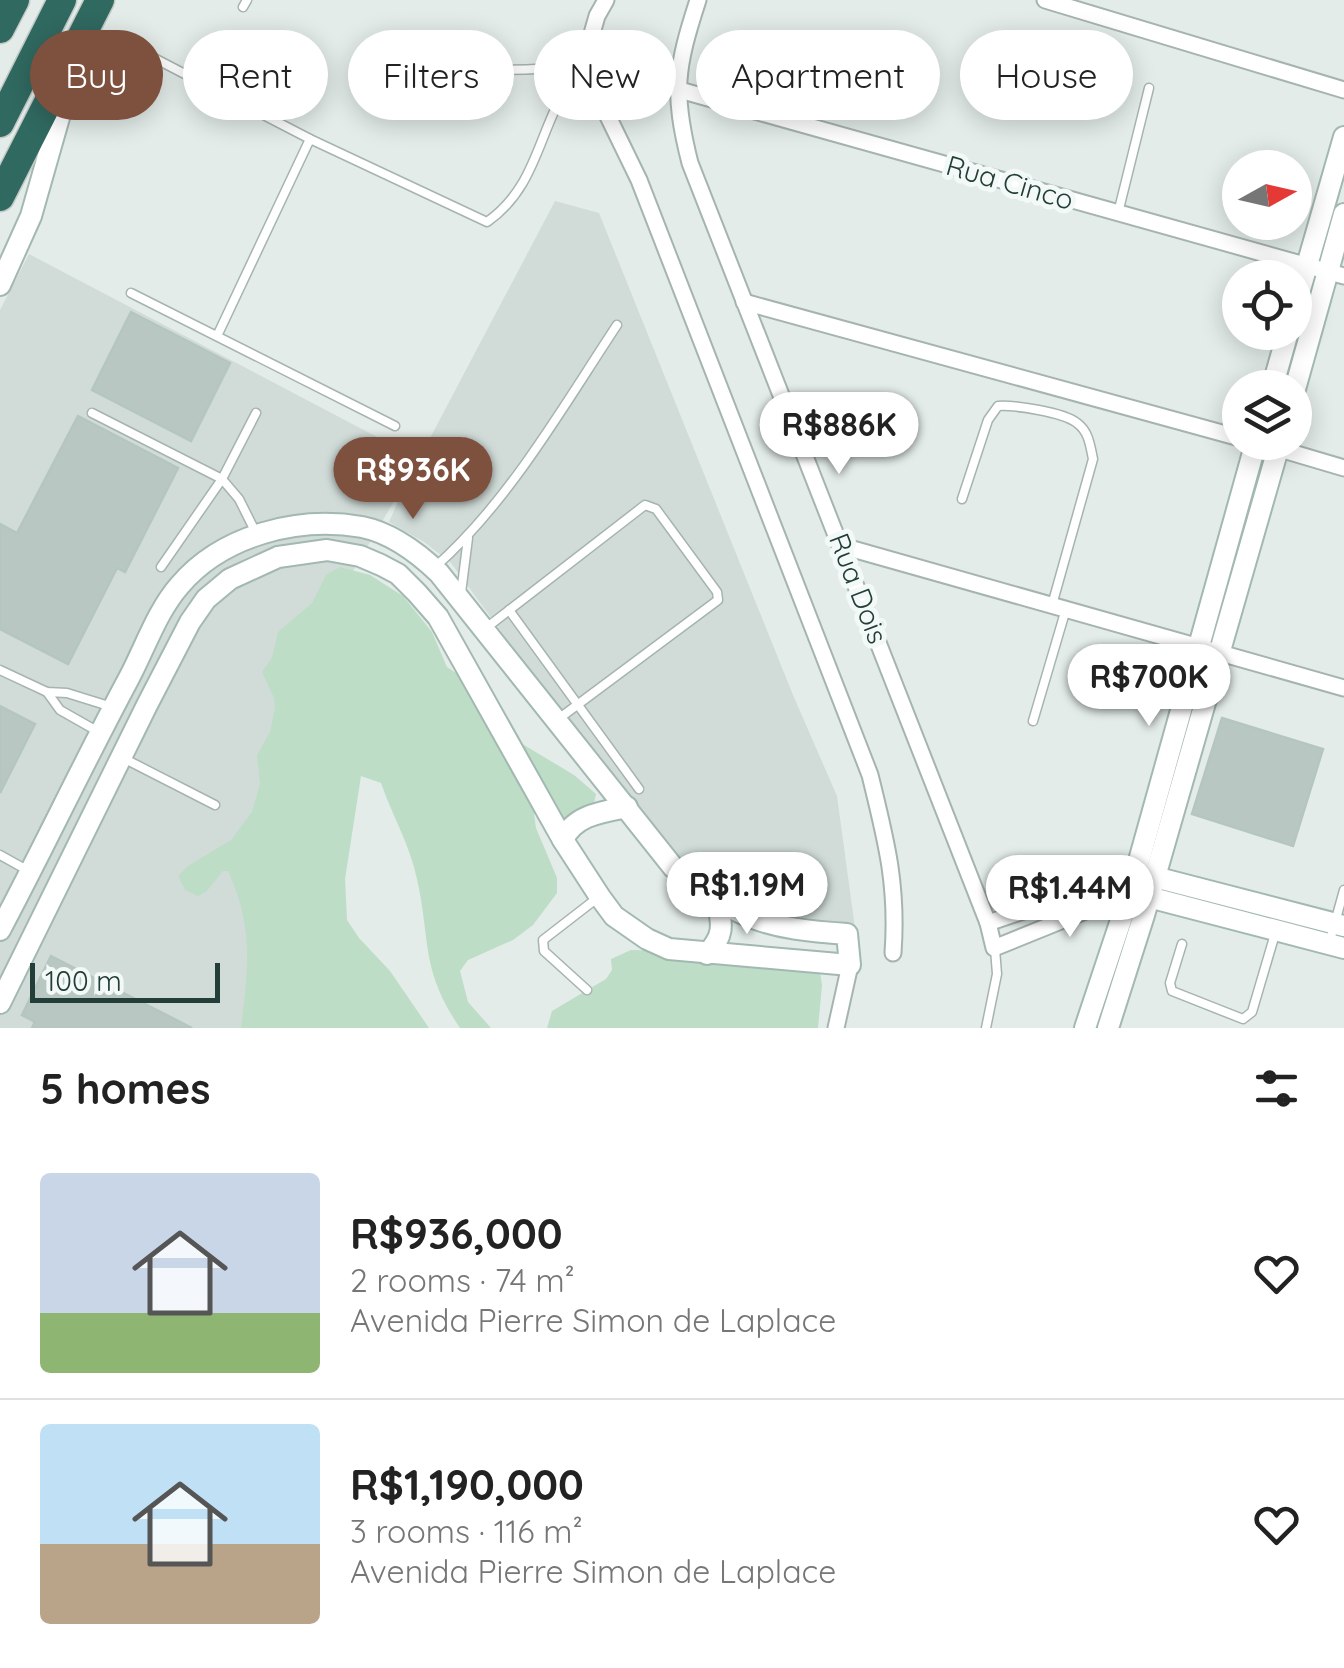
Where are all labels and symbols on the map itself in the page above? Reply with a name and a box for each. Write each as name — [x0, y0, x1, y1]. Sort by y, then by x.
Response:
street label: Rua Cinco — [942, 147, 1078, 217]
north arrow — [1222, 150, 1312, 240]
pin: R$886K — [758, 392, 920, 477]
pin: R$936K — [332, 437, 494, 522]
street label: Rua Dois — [822, 528, 896, 648]
pin: R$700K — [1068, 644, 1230, 729]
pin: R$1.19M — [655, 852, 839, 937]
pin: R$1.44M — [978, 855, 1162, 940]
scale bar — [30, 958, 220, 1003]

